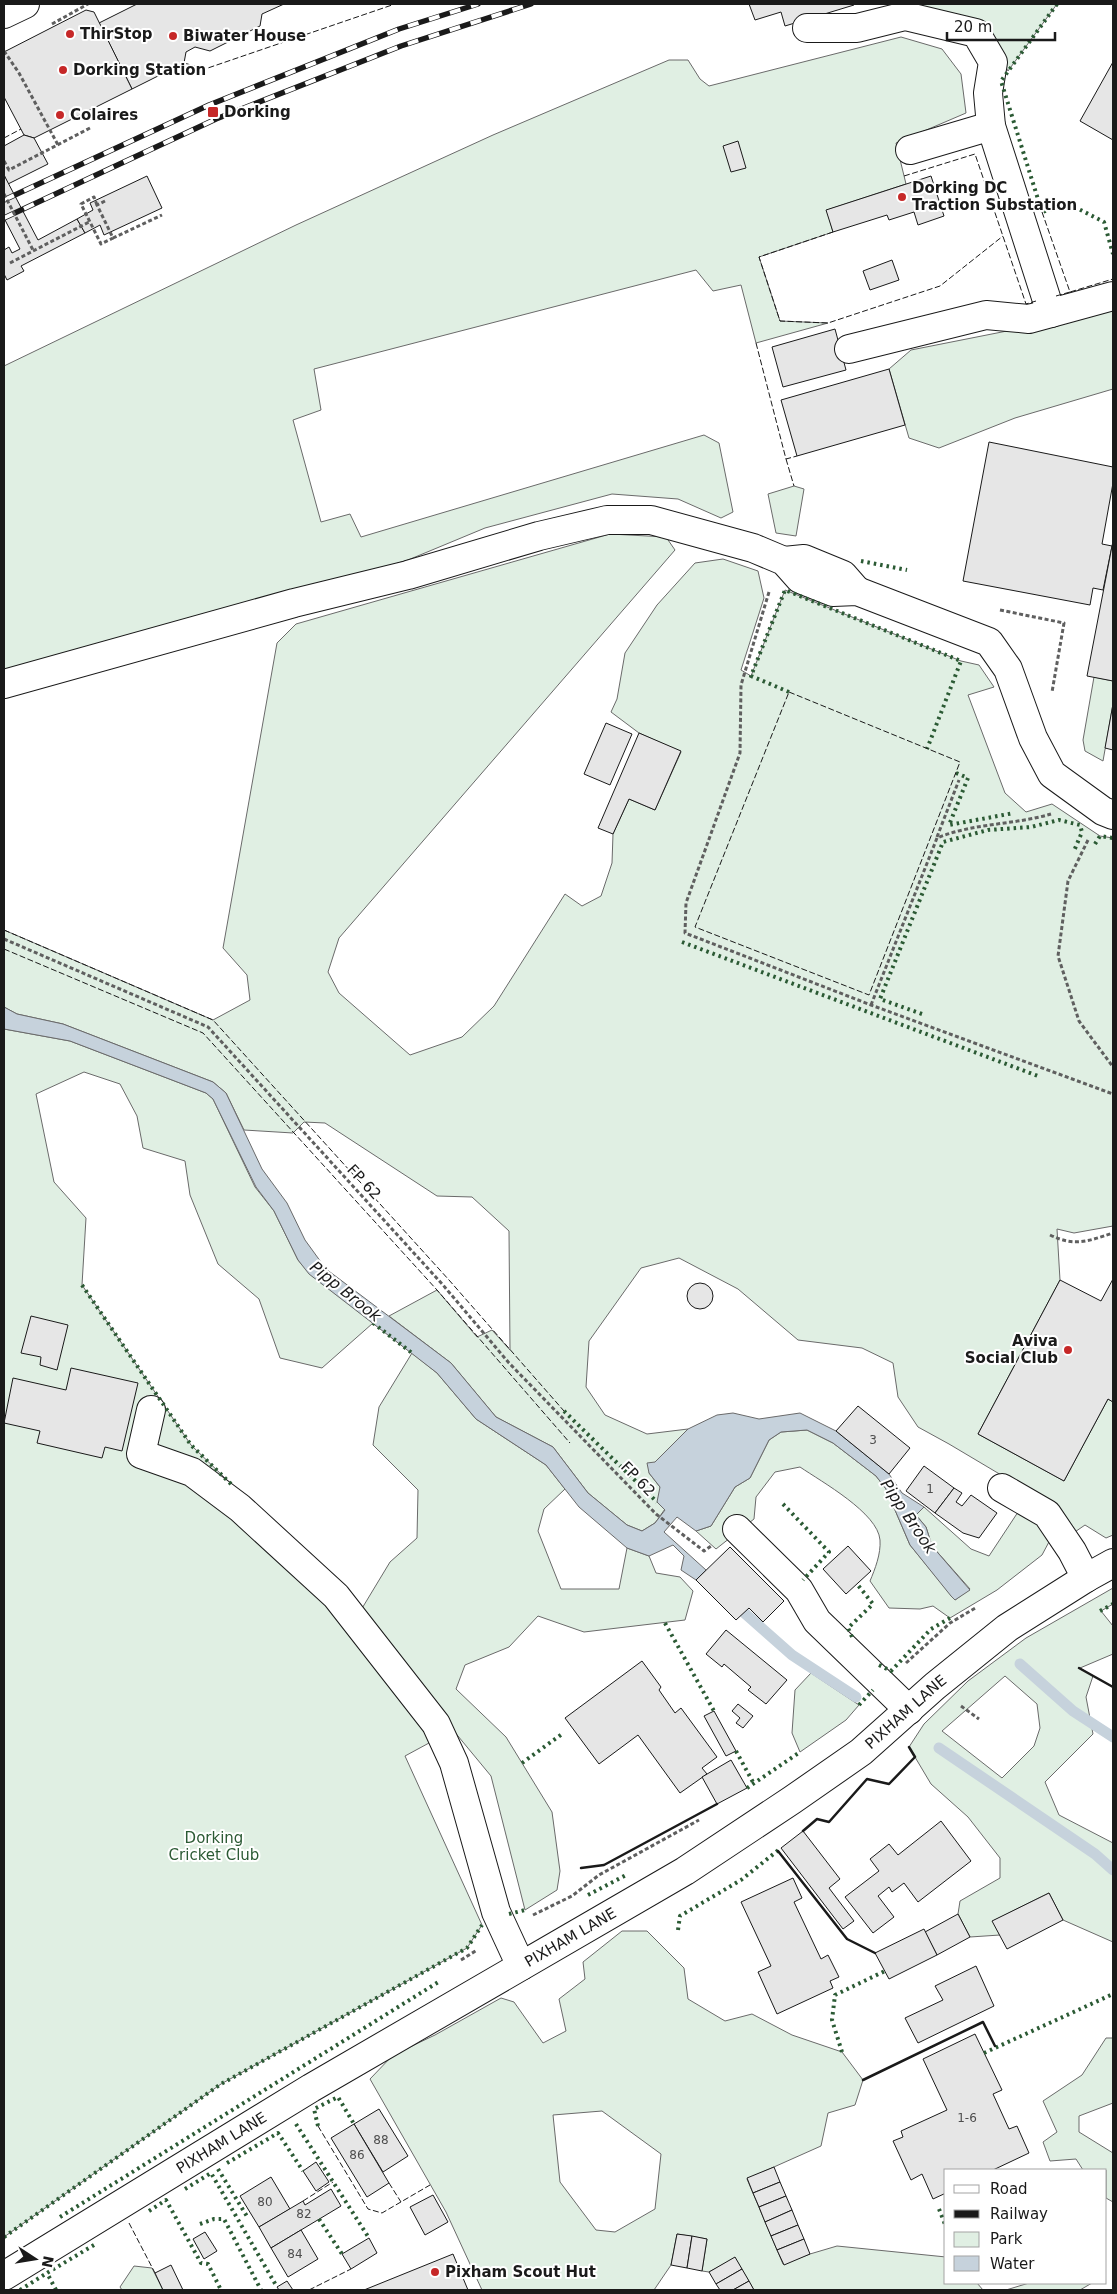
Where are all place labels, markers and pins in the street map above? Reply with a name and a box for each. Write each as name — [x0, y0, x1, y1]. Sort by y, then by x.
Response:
place label: ThirStop — [80, 25, 153, 43]
place label: Biwater House — [183, 27, 306, 45]
marker: ThirStop — [64, 28, 76, 40]
marker: Biwater House — [167, 30, 179, 42]
place label: Dorking Station — [73, 61, 206, 79]
marker: Dorking Station — [57, 64, 69, 76]
place label: Dorking — [224, 103, 291, 121]
marker: Dorking — [206, 105, 220, 119]
place label: Colaires — [70, 106, 138, 124]
marker: Colaires — [54, 109, 66, 121]
place label: Dorking DC Traction Substation — [912, 179, 1077, 214]
marker: Dorking DC Traction Substation — [896, 191, 908, 203]
place label: Aviva Social Club — [965, 1332, 1058, 1367]
marker: Aviva Social Club — [1062, 1344, 1074, 1356]
place label: Pixham Scout Hut — [445, 2263, 596, 2281]
marker: Pixham Scout Hut — [429, 2266, 441, 2278]

